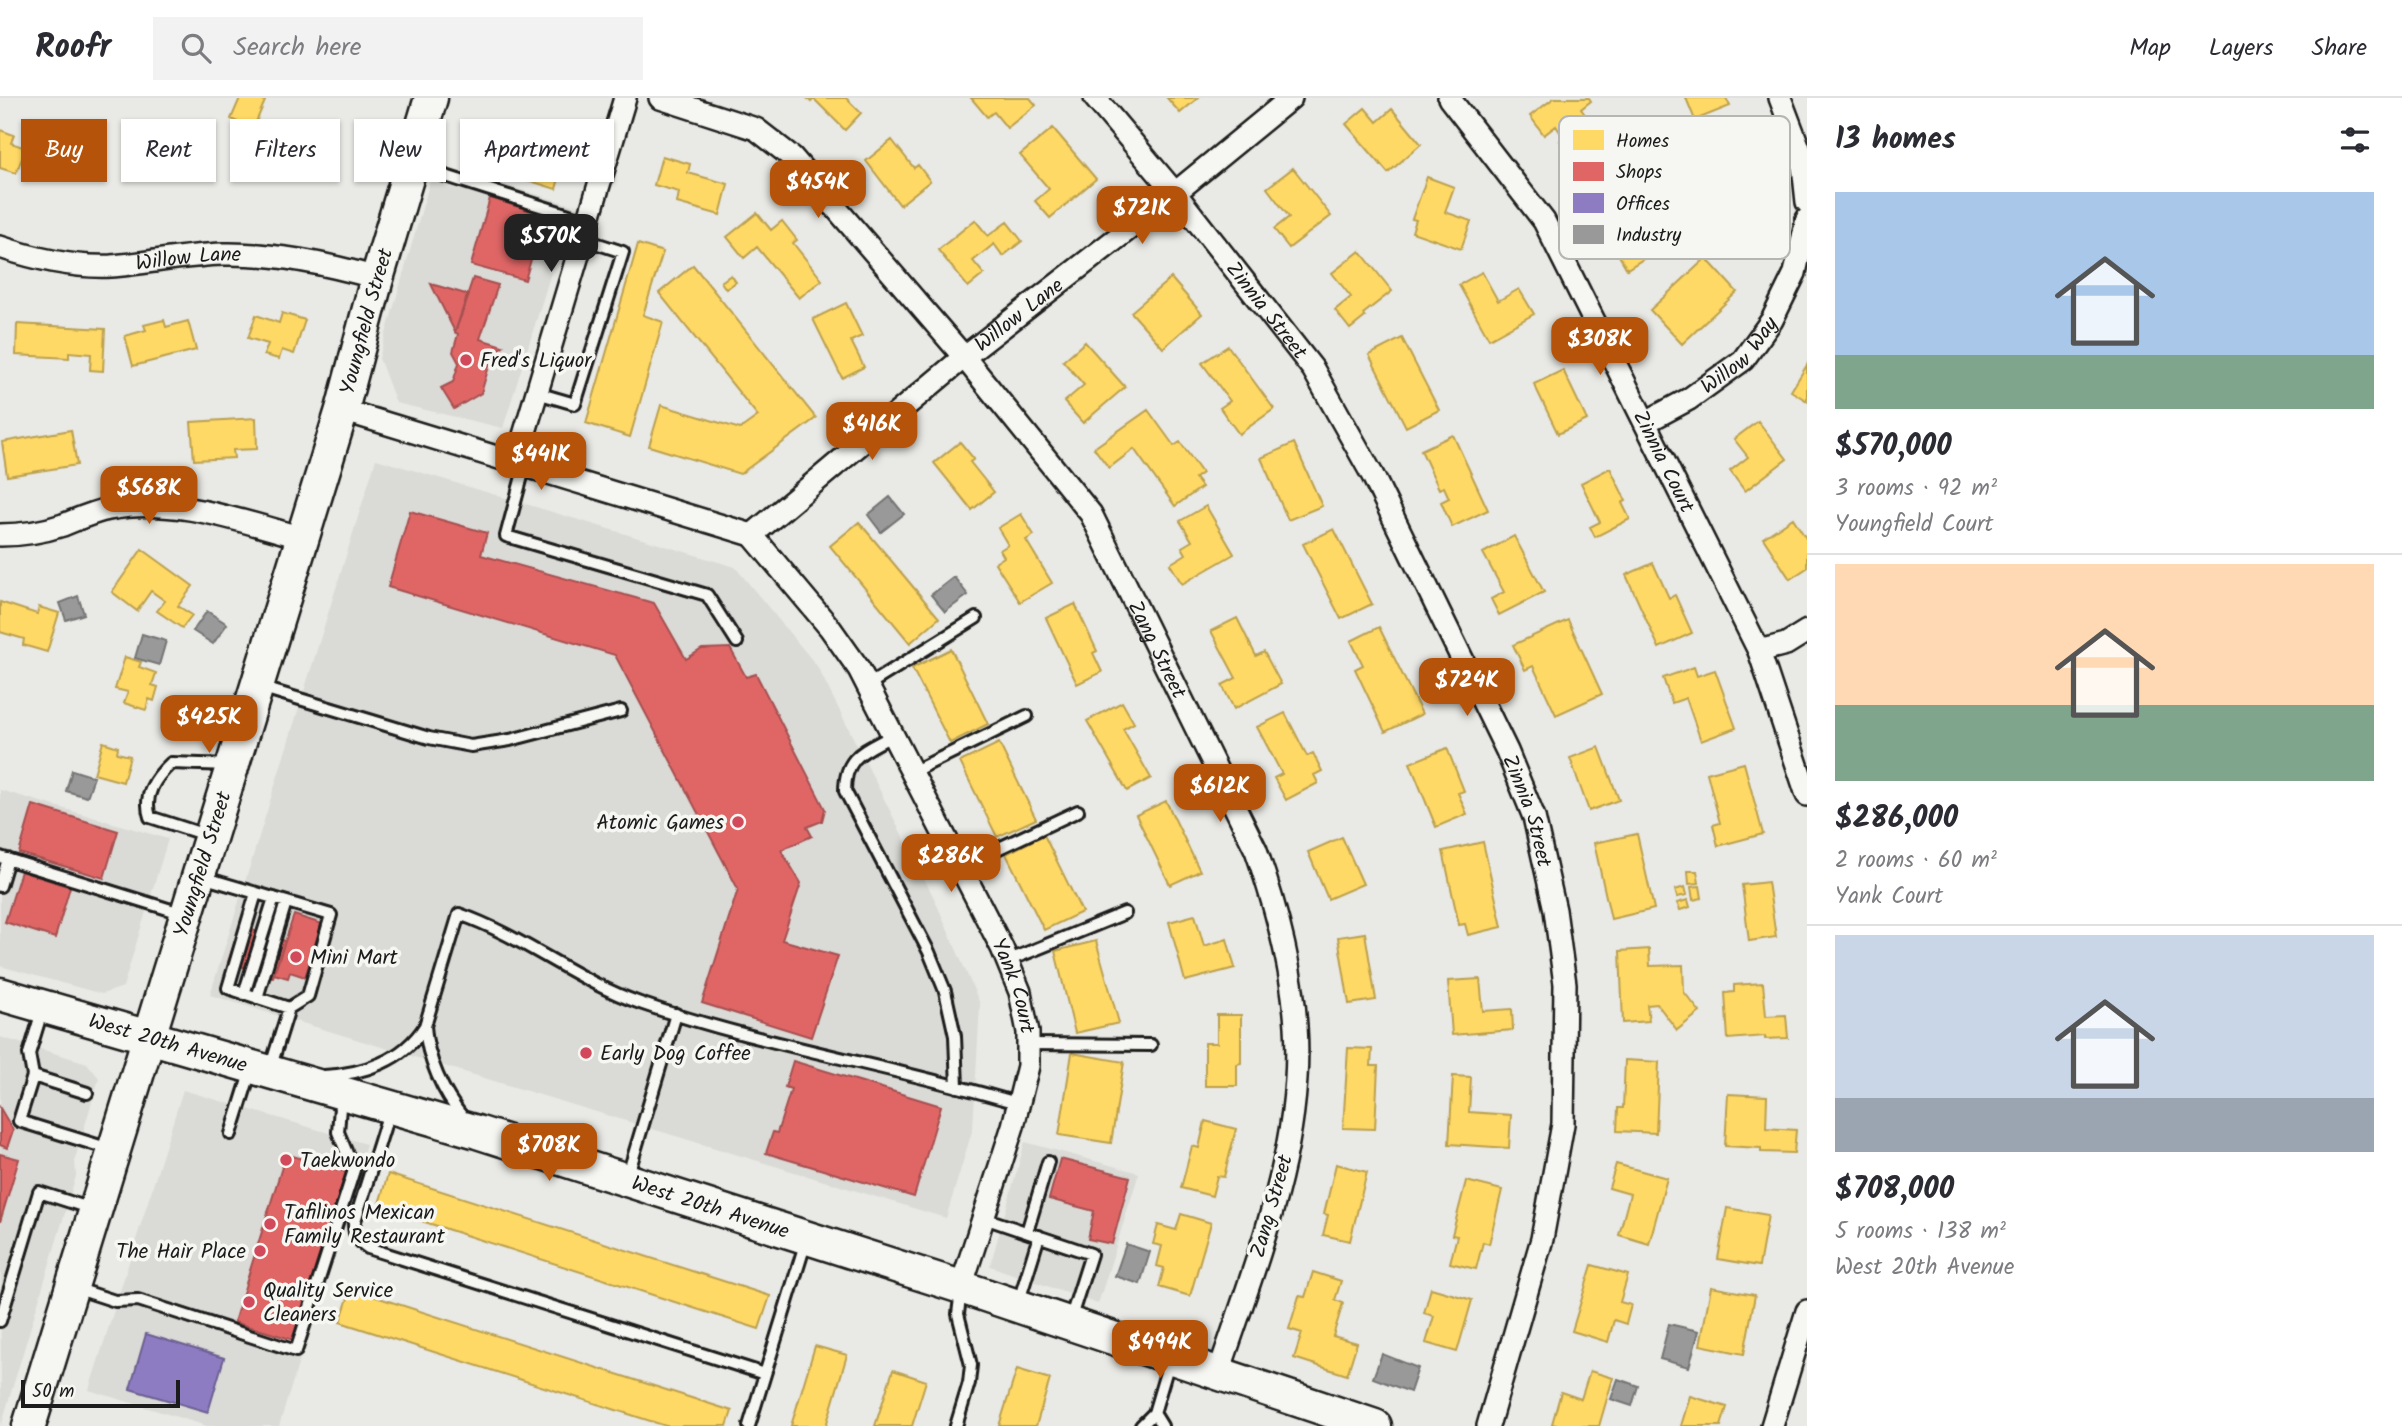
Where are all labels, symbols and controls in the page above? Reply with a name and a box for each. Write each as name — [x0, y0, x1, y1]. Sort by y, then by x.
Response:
search box — [153, 17, 643, 80]
text: Roofr — [35, 22, 111, 75]
text: Search here — [233, 27, 361, 69]
icon: search — [177, 29, 215, 67]
text: Map — [2129, 29, 2171, 68]
text: Layers — [2209, 29, 2273, 68]
text: Share — [2311, 29, 2367, 68]
legend — [1559, 116, 1790, 259]
text: 13 homes — [1835, 116, 1956, 164]
chip: Buy — [21, 119, 107, 182]
chip: Rent — [121, 119, 216, 182]
chip: Filters — [230, 119, 340, 182]
chip: New — [354, 119, 446, 182]
chip: Apartment — [460, 119, 614, 182]
icon: filters — [2336, 121, 2374, 159]
text: Homes — [1616, 127, 1669, 157]
text: Shops — [1616, 158, 1662, 188]
pin: $454K — [769, 160, 867, 220]
text: $454K — [786, 165, 850, 201]
pin: $721K — [1093, 186, 1191, 246]
text: Offices — [1616, 190, 1670, 220]
text: $721K — [1113, 191, 1171, 227]
pin: $570K — [502, 214, 600, 274]
text: $570K — [520, 219, 582, 255]
text: Industry — [1616, 221, 1682, 251]
icon: home — [2042, 238, 2168, 364]
street label: Willow Lane — [134, 239, 242, 281]
street label: Youngfield Street — [332, 244, 403, 399]
street label: Zinnia Street — [1217, 255, 1315, 368]
street label: Willow Lane — [968, 270, 1072, 361]
street label: Willow Way — [1694, 310, 1787, 403]
pin: $308K — [1551, 317, 1649, 377]
text: $308K — [1567, 322, 1633, 358]
place label: Fred's Liquor — [480, 345, 592, 378]
marker: Fred's Liquor — [458, 352, 474, 368]
pin: $416K — [823, 402, 921, 462]
street label: Zinnia Court — [1623, 405, 1703, 520]
text: $416K — [842, 407, 902, 443]
text: $570,000 — [1835, 423, 1952, 471]
pin: $441K — [492, 432, 590, 492]
text: $441K — [511, 437, 571, 473]
pin: $568K — [100, 466, 198, 526]
text: $568K — [116, 471, 182, 507]
text: 3 rooms · 92 m² — [1835, 471, 1997, 507]
text: Youngfield Court — [1835, 507, 1994, 543]
street label: Zang Street — [1118, 595, 1195, 706]
icon: home — [2042, 610, 2168, 736]
pin: $724K — [1418, 658, 1516, 718]
text: $724K — [1435, 663, 1499, 699]
pin: $425K — [160, 696, 258, 755]
text: $425K — [176, 700, 242, 736]
street label: Zinnia Street — [1492, 750, 1560, 871]
pin: $612K — [1171, 764, 1269, 824]
text: $612K — [1190, 769, 1250, 805]
street label: Youngfield Street — [166, 787, 242, 941]
text: $286,000 — [1835, 795, 1958, 843]
place label: Atomic Games — [596, 807, 724, 840]
marker: Atomic Games — [730, 814, 746, 830]
pin: $286K — [902, 834, 1000, 894]
text: $286K — [918, 839, 984, 875]
text: 2 rooms · 60 m² — [1835, 843, 1997, 879]
text: Yank Court — [1835, 879, 1943, 915]
street label: Yank Court — [982, 933, 1043, 1037]
place label: Mini Mart — [310, 942, 399, 975]
marker: Mini Mart — [288, 949, 304, 965]
icon: home — [2042, 981, 2168, 1107]
street label: West 20th Avenue — [84, 1005, 251, 1083]
place label: Early Dog Coffee — [600, 1038, 751, 1071]
marker: Early Dog Coffee — [578, 1045, 594, 1061]
pin: $708K — [500, 1124, 598, 1183]
text: $708K — [517, 1128, 581, 1164]
place label: Taekwondo — [300, 1145, 395, 1178]
street label: Zang Street — [1242, 1150, 1303, 1262]
marker: Taekwondo — [278, 1152, 294, 1168]
text: $708,000 — [1835, 1166, 1954, 1214]
street label: West 20th Avenue — [627, 1168, 794, 1249]
place label: Tafilinos Mexican Family Restaurant — [284, 1197, 446, 1254]
text: 5 rooms · 138 m² — [1835, 1214, 2006, 1250]
marker: Tafilinos Mexican Family Restaurant — [262, 1216, 278, 1232]
place label: The Hair Place — [116, 1236, 247, 1269]
marker: The Hair Place — [252, 1243, 268, 1259]
text: West 20th Avenue — [1835, 1250, 2014, 1286]
place label: Quality Service Cleaners — [263, 1275, 394, 1332]
marker: Quality Service Cleaners — [241, 1294, 257, 1310]
pin: $494K — [1111, 1320, 1209, 1380]
text: $494K — [1128, 1325, 1192, 1361]
scale bar — [21, 1377, 180, 1409]
text: 50 m — [32, 1377, 74, 1407]

